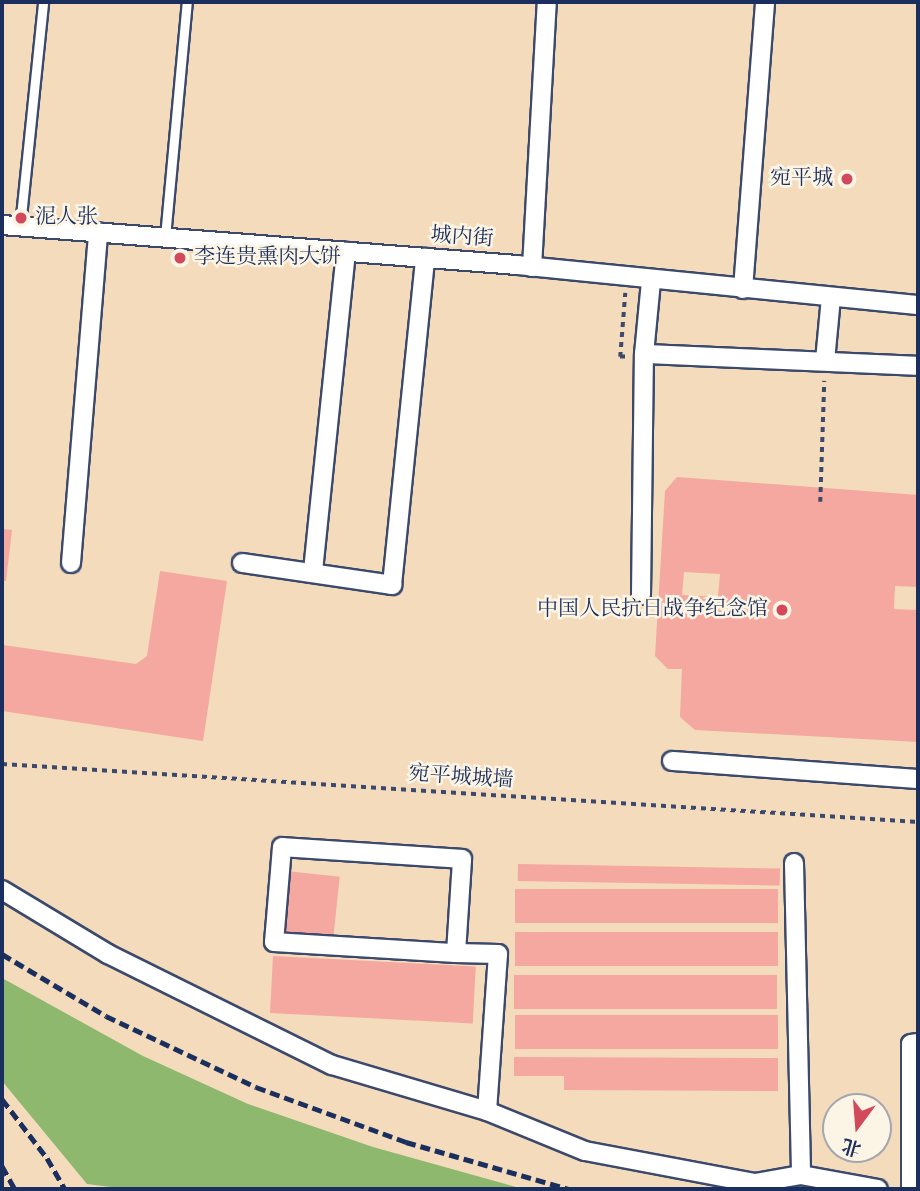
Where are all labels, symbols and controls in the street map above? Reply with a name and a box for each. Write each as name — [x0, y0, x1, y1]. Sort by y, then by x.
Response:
place label: 宛平城 — [770, 166, 833, 192]
marker: 宛平城 — [839, 171, 855, 187]
place label: 泥人张 — [35, 205, 98, 231]
marker: 泥人张 — [13, 210, 29, 226]
street label: 城内街 — [430, 223, 494, 253]
place label: 李连贵熏肉大饼 — [194, 245, 341, 271]
marker: 李连贵熏肉大饼 — [172, 250, 188, 266]
place label: 中国人民抗日战争纪念馆 — [537, 597, 768, 623]
marker: 中国人民抗日战争纪念馆 — [774, 602, 790, 618]
street label: 宛平城城墙 — [408, 762, 514, 794]
north arrow — [822, 1093, 892, 1163]
text: 北 — [839, 1131, 864, 1161]

